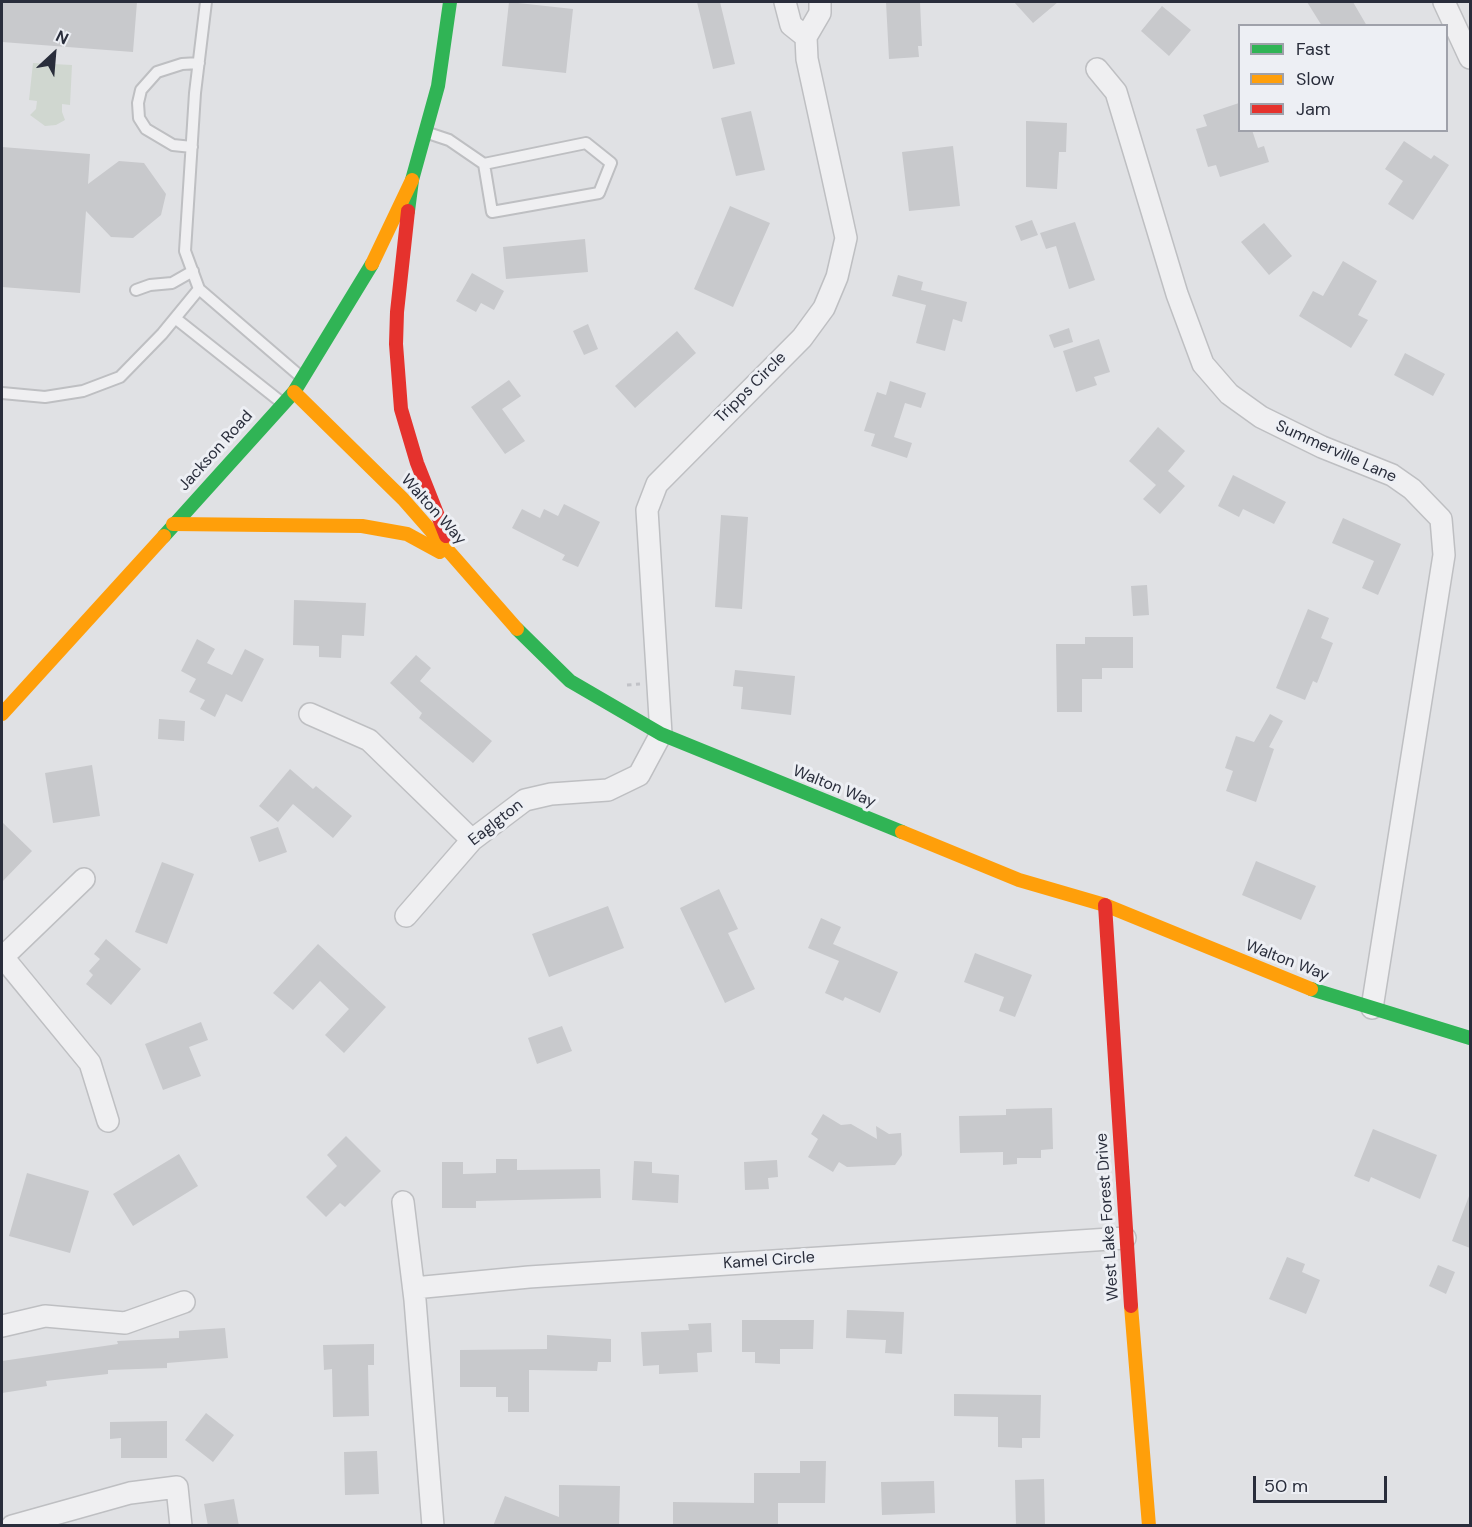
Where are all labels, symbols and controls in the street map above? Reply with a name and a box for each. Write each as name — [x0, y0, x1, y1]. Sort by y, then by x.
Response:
north arrow — [24, 24, 84, 84]
legend — [1238, 24, 1448, 132]
text: N — [52, 25, 72, 49]
text: Fast — [1296, 37, 1331, 61]
text: Slow — [1296, 67, 1335, 91]
text: Jam — [1296, 97, 1331, 121]
street label: Tripps Circle — [711, 348, 791, 428]
street label: Jackson Road — [175, 407, 257, 495]
street label: Summerville Lane — [1273, 417, 1399, 487]
street label: Walton Way — [396, 471, 470, 549]
street label: Walton Way — [790, 762, 878, 812]
street label: Eaglgton — [465, 796, 527, 850]
street label: Walton Way — [1242, 936, 1332, 986]
street label: West Lake Forest Drive — [1093, 1132, 1123, 1302]
street label: Kamel Circle — [723, 1248, 815, 1274]
scale bar — [1256, 1464, 1390, 1502]
text: 50 m — [1264, 1474, 1308, 1498]

